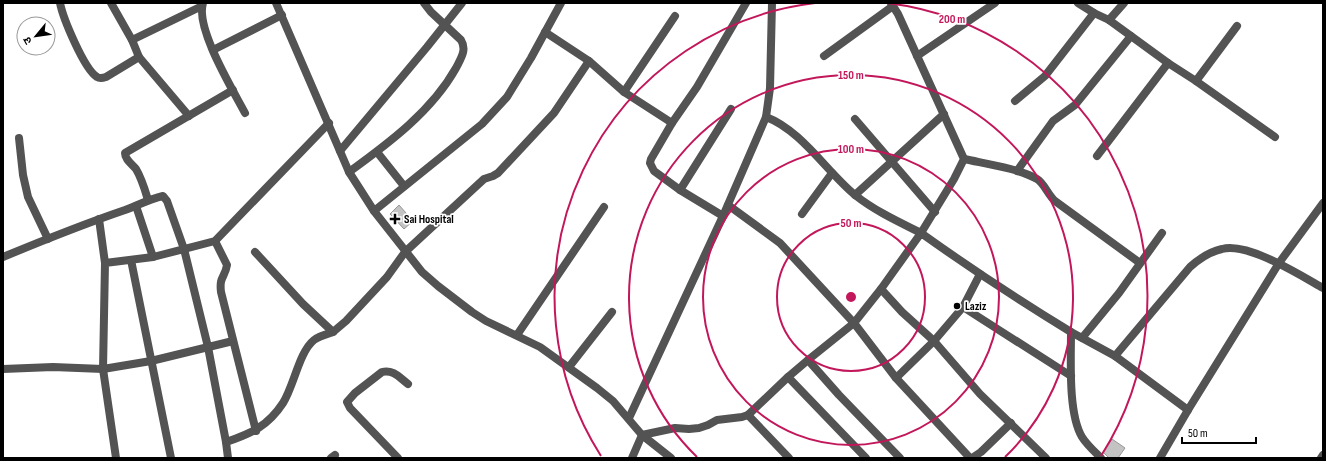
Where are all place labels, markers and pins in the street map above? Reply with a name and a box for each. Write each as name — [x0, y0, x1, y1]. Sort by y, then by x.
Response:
place label: Sai Hospital — [404, 212, 454, 227]
marker: Sai Hospital — [389, 213, 401, 225]
centre of rings — [844, 290, 858, 304]
place label: Laziz — [965, 299, 987, 314]
marker: Laziz — [952, 301, 962, 311]

